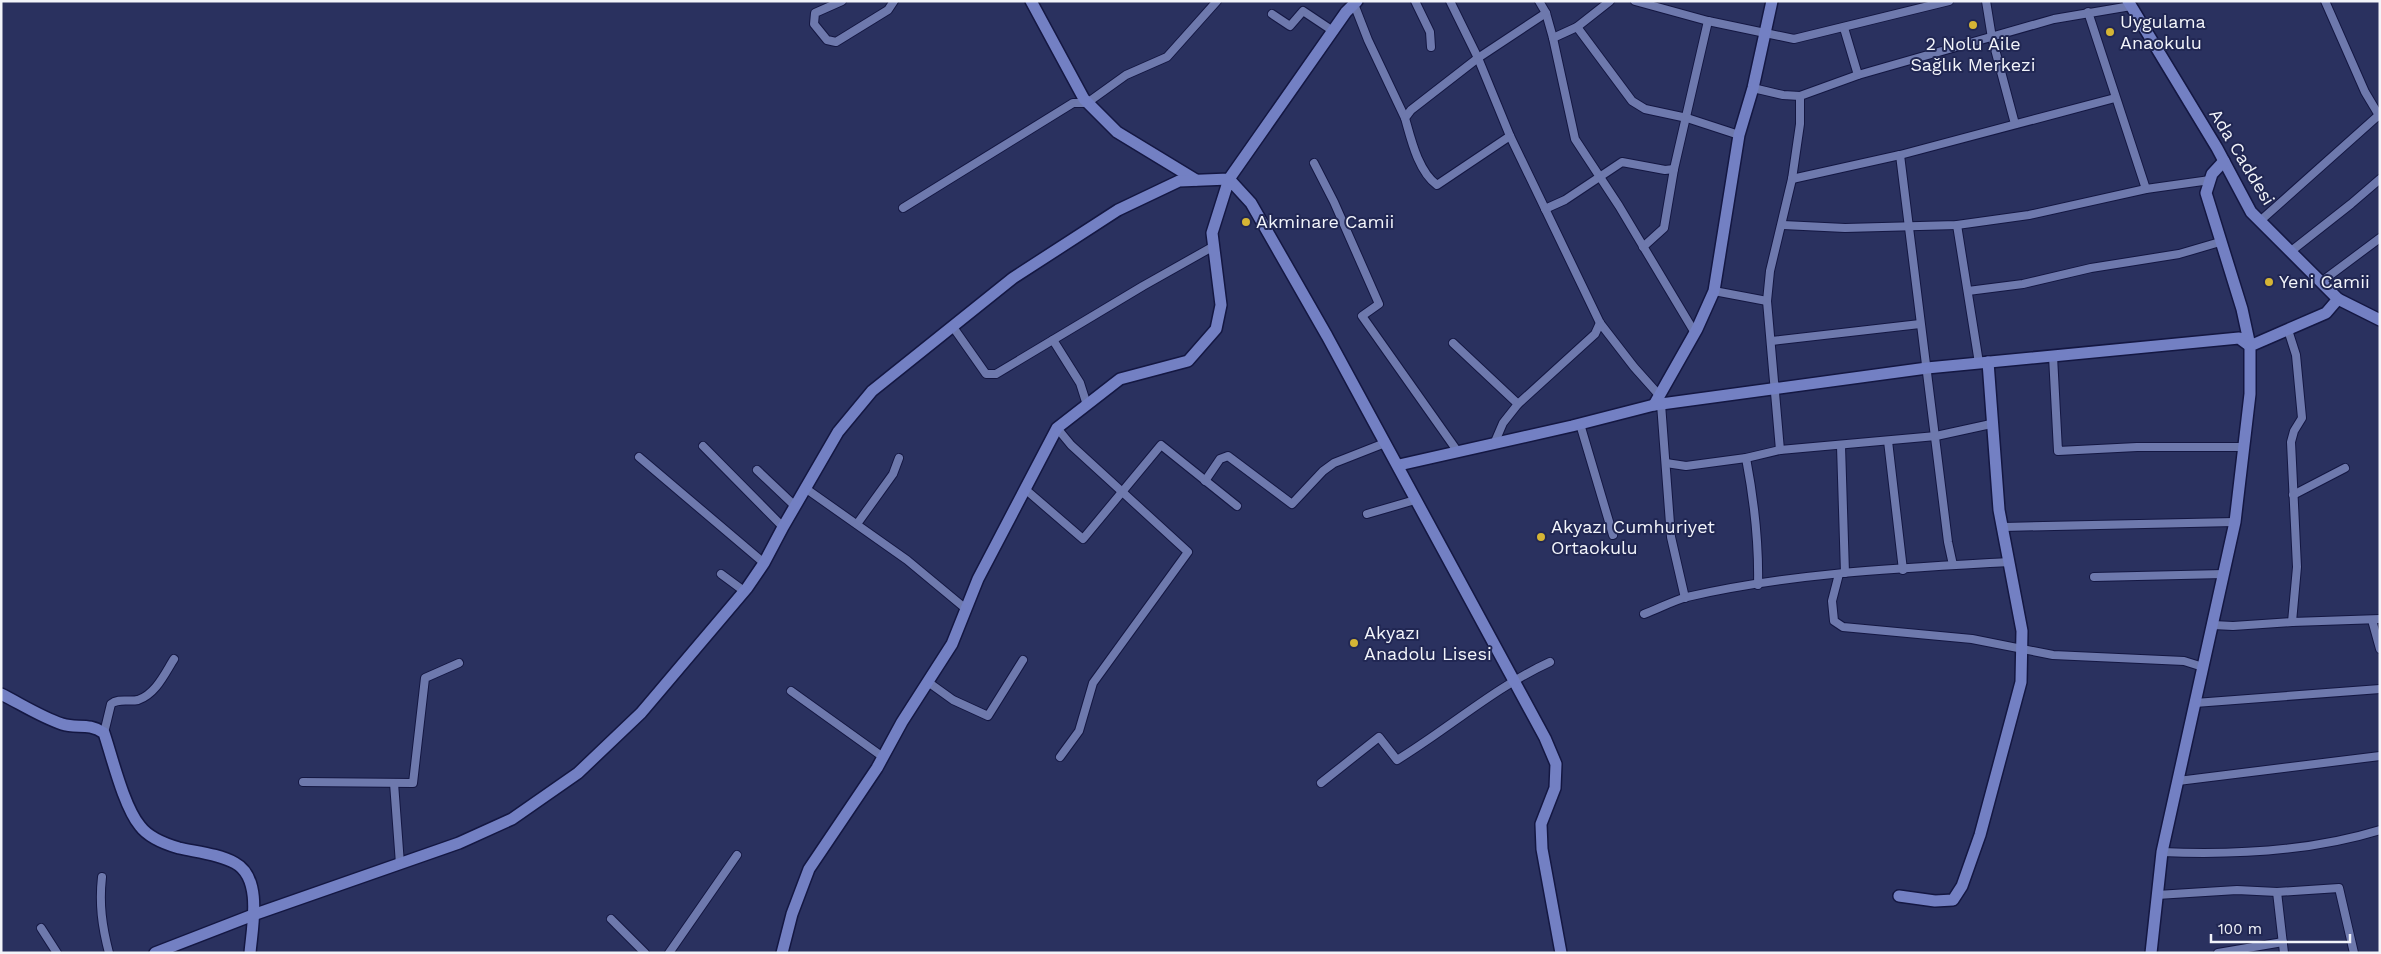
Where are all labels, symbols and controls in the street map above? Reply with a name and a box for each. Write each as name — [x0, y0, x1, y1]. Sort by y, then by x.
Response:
place label: Uygulama Anaokulu — [2120, 11, 2206, 53]
marker: 2 Nolu Aile Sağlık Merkezi — [1967, 19, 1979, 31]
marker: Uygulama Anaokulu — [2104, 26, 2116, 38]
place label: 2 Nolu Aile Sağlık Merkezi — [1911, 33, 2036, 75]
street label: Ada Caddesi — [2205, 105, 2279, 209]
place label: Akminare Camii — [1256, 211, 1394, 232]
marker: Akminare Camii — [1240, 216, 1252, 228]
place label: Yeni Camii — [2279, 271, 2370, 292]
marker: Yeni Camii — [2263, 276, 2275, 288]
place label: Akyazı Cumhuriyet Ortaokulu — [1551, 516, 1715, 558]
marker: Akyazı Cumhuriyet Ortaokulu — [1535, 531, 1547, 543]
place label: Akyazı Anadolu Lisesi — [1364, 622, 1492, 664]
marker: Akyazı Anadolu Lisesi — [1348, 637, 1360, 649]
scale bar — [2211, 912, 2350, 944]
text: 100 m — [2218, 920, 2262, 938]

